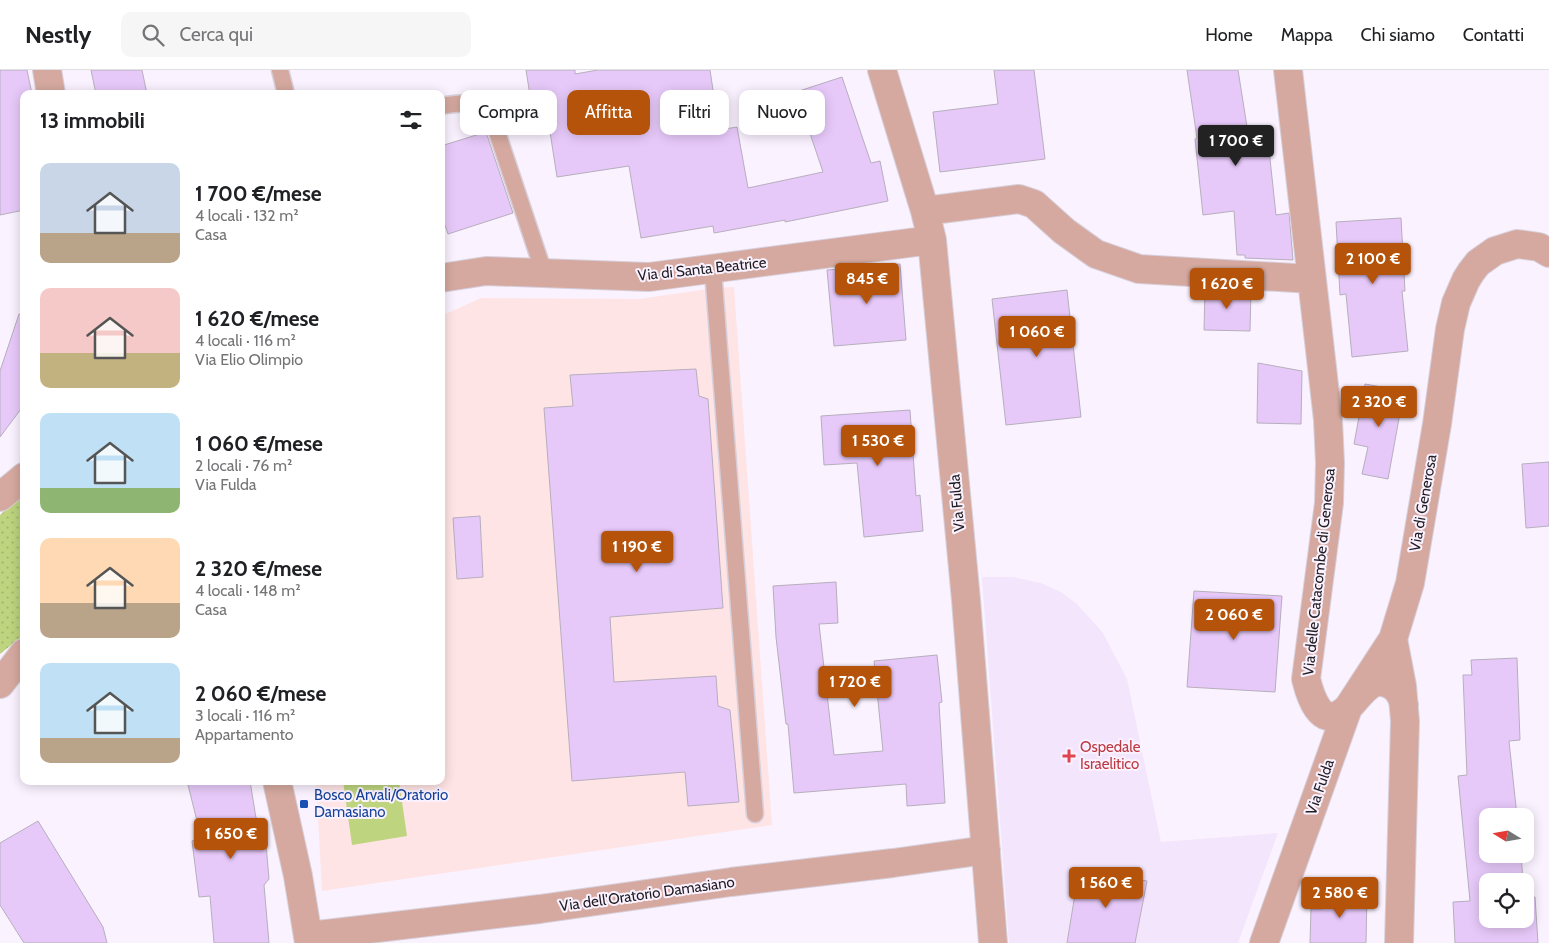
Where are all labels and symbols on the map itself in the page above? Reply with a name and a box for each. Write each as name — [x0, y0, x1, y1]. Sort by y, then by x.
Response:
pin: 1 700 € — [1190, 124, 1282, 167]
pin: 2 100 € — [1327, 242, 1419, 285]
street label: Via di Santa Beatrice — [637, 253, 768, 285]
pin: 845 € — [832, 262, 902, 305]
pin: 1 620 € — [1181, 268, 1273, 310]
pin: 1 060 € — [991, 316, 1083, 358]
pin: 2 320 € — [1333, 386, 1425, 428]
pin: 1 530 € — [832, 424, 924, 467]
street label: Via di Generosa — [1406, 452, 1441, 553]
street label: Via delle Catacombe di Generosa — [1299, 467, 1339, 677]
street label: Via Fulda — [945, 473, 968, 533]
pin: 1 190 € — [591, 530, 683, 573]
pin: 2 060 € — [1188, 598, 1280, 641]
pin: 1 720 € — [809, 666, 901, 708]
place label: Ospedale Israelitico — [1080, 738, 1141, 773]
marker: Ospedale Israelitico — [1062, 749, 1076, 763]
street label: Via Fulda — [1302, 756, 1338, 817]
place label: Bosco Arvali/Oratorio Damasiano — [314, 786, 448, 821]
marker: Bosco Arvali/Oratorio Damasiano — [298, 798, 310, 810]
north arrow — [1479, 808, 1534, 862]
pin: 1 650 € — [185, 818, 277, 860]
pin: 1 560 € — [1060, 866, 1152, 909]
street label: Via dell'Oratorio Damasiano — [558, 873, 736, 915]
pin: 2 580 € — [1294, 876, 1386, 919]

